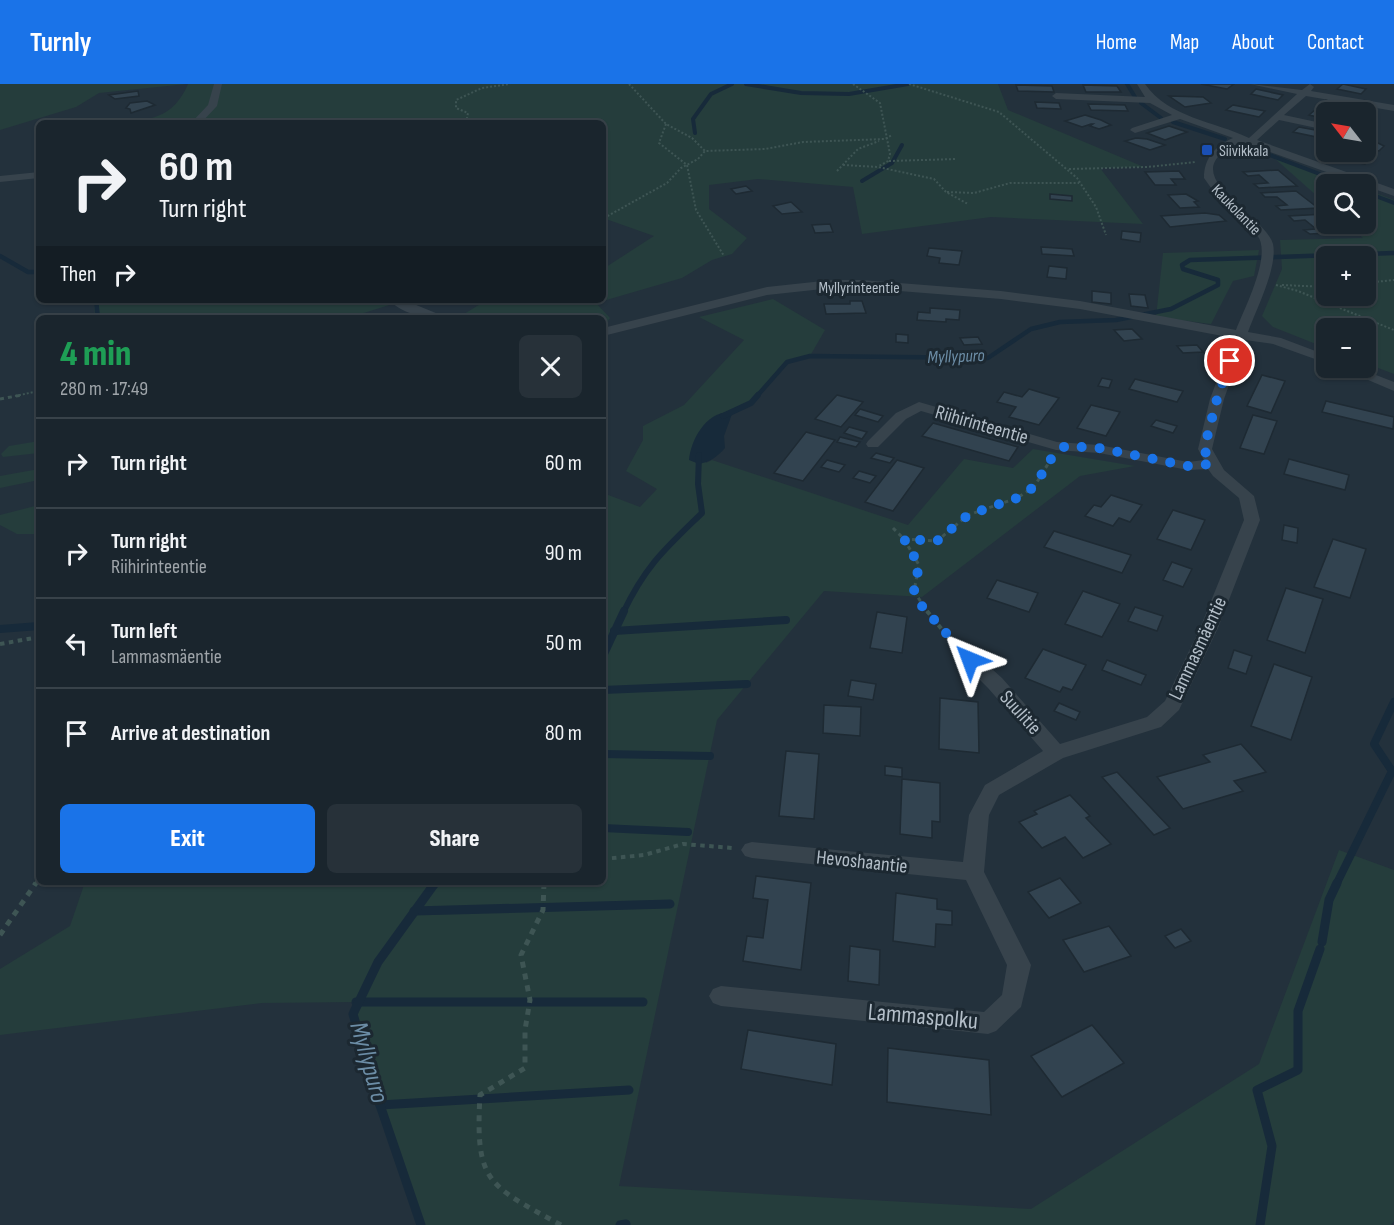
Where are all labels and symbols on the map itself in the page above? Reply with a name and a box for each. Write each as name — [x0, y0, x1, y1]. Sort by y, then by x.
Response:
north arrow — [1316, 102, 1376, 162]
place label: Siivikkala — [1219, 142, 1269, 161]
marker: Siivikkala — [1200, 143, 1214, 157]
street label: Kaukolantie — [1207, 181, 1265, 239]
street label: Myllyrinteentie — [818, 279, 900, 298]
pin — [1204, 335, 1255, 386]
water label: Myllypuro — [927, 345, 986, 368]
street label: Riihirinteentie — [932, 400, 1031, 450]
street label: Lammasmäentie — [1164, 593, 1232, 704]
position arrow — [938, 628, 1002, 692]
street label: Suulitie — [994, 686, 1046, 740]
street label: Hevoshaantie — [815, 845, 909, 879]
street label: Lammaspolku — [867, 997, 979, 1036]
water label: Myllypuro — [342, 1018, 395, 1107]

